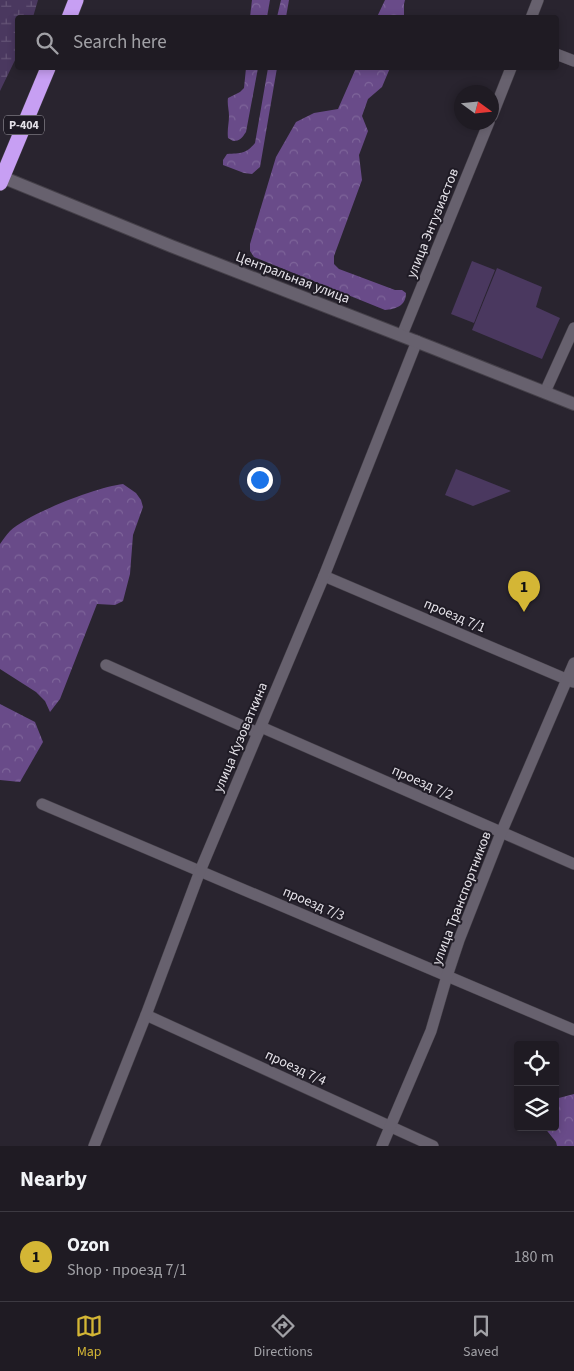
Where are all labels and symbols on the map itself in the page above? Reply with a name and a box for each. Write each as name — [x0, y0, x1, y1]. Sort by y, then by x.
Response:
north arrow — [454, 85, 499, 130]
road number: Р-404 — [4, 116, 44, 134]
street label: улица Энтузиастов — [402, 166, 464, 281]
street label: Центральная улица — [233, 247, 353, 309]
your location — [247, 467, 273, 493]
pin: 1 — [508, 571, 540, 612]
street label: проезд 7/1 — [421, 594, 489, 638]
street label: улица Кузоваткина — [209, 679, 273, 796]
street label: проезд 7/2 — [389, 760, 457, 805]
street label: улица Транспортников — [427, 829, 497, 968]
street label: проезд 7/3 — [280, 882, 348, 926]
street label: проезд 7/4 — [262, 1045, 330, 1091]

